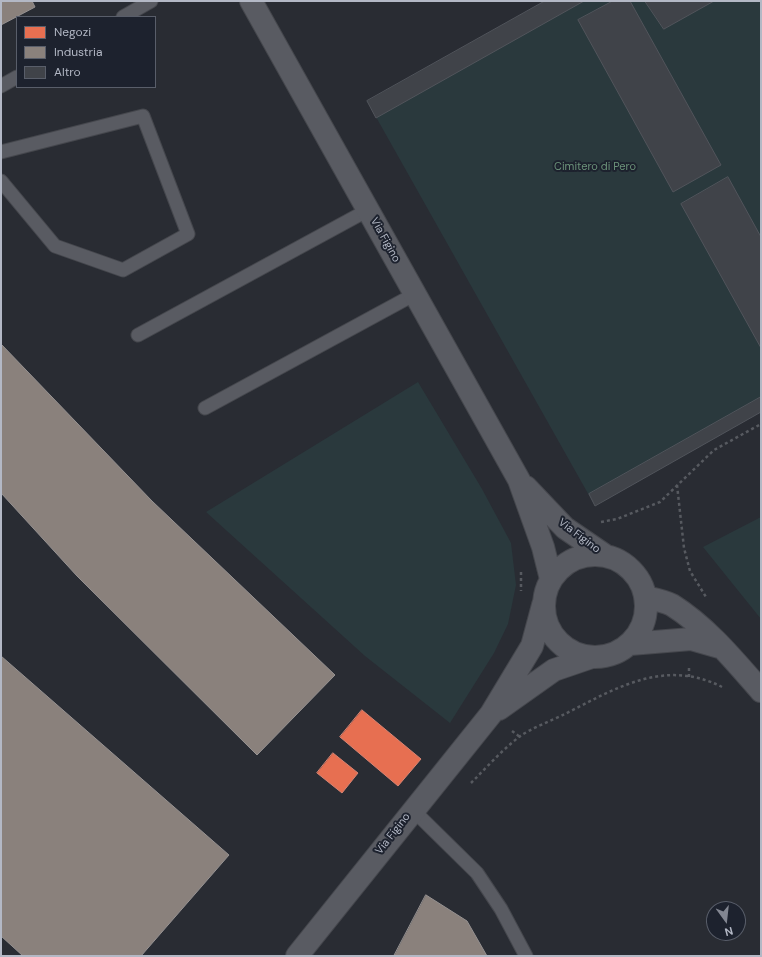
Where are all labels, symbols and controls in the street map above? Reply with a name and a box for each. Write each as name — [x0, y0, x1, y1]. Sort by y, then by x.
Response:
legend — [16, 16, 156, 88]
text: Negozi — [54, 24, 91, 40]
text: Industria — [54, 44, 102, 60]
text: Altro — [54, 64, 81, 80]
park label: Cimitero di Pero — [554, 160, 636, 174]
street label: Via Figino — [367, 215, 403, 265]
street label: Via Figino — [555, 516, 603, 556]
street label: Via Figino — [373, 811, 413, 857]
north arrow — [706, 901, 746, 941]
text: N — [723, 924, 735, 939]

